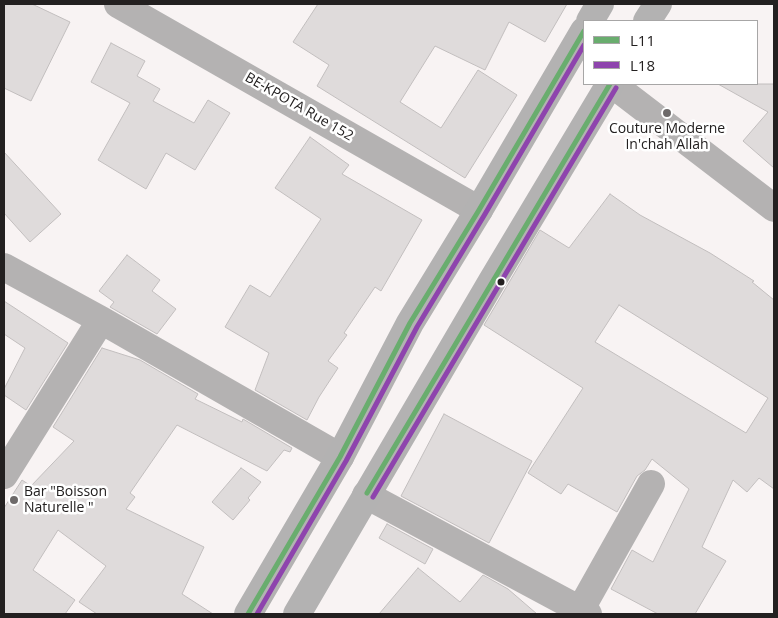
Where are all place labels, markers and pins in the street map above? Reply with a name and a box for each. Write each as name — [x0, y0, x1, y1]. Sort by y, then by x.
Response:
marker: Couture Moderne In'chah Allah — [661, 107, 673, 119]
place label: Couture Moderne In'chah Allah — [609, 121, 725, 154]
unlabelled marker — [496, 277, 506, 287]
place label: Bar "Boisson Naturelle " — [24, 484, 107, 516]
marker: Bar "Boisson Naturelle " — [8, 494, 20, 506]

